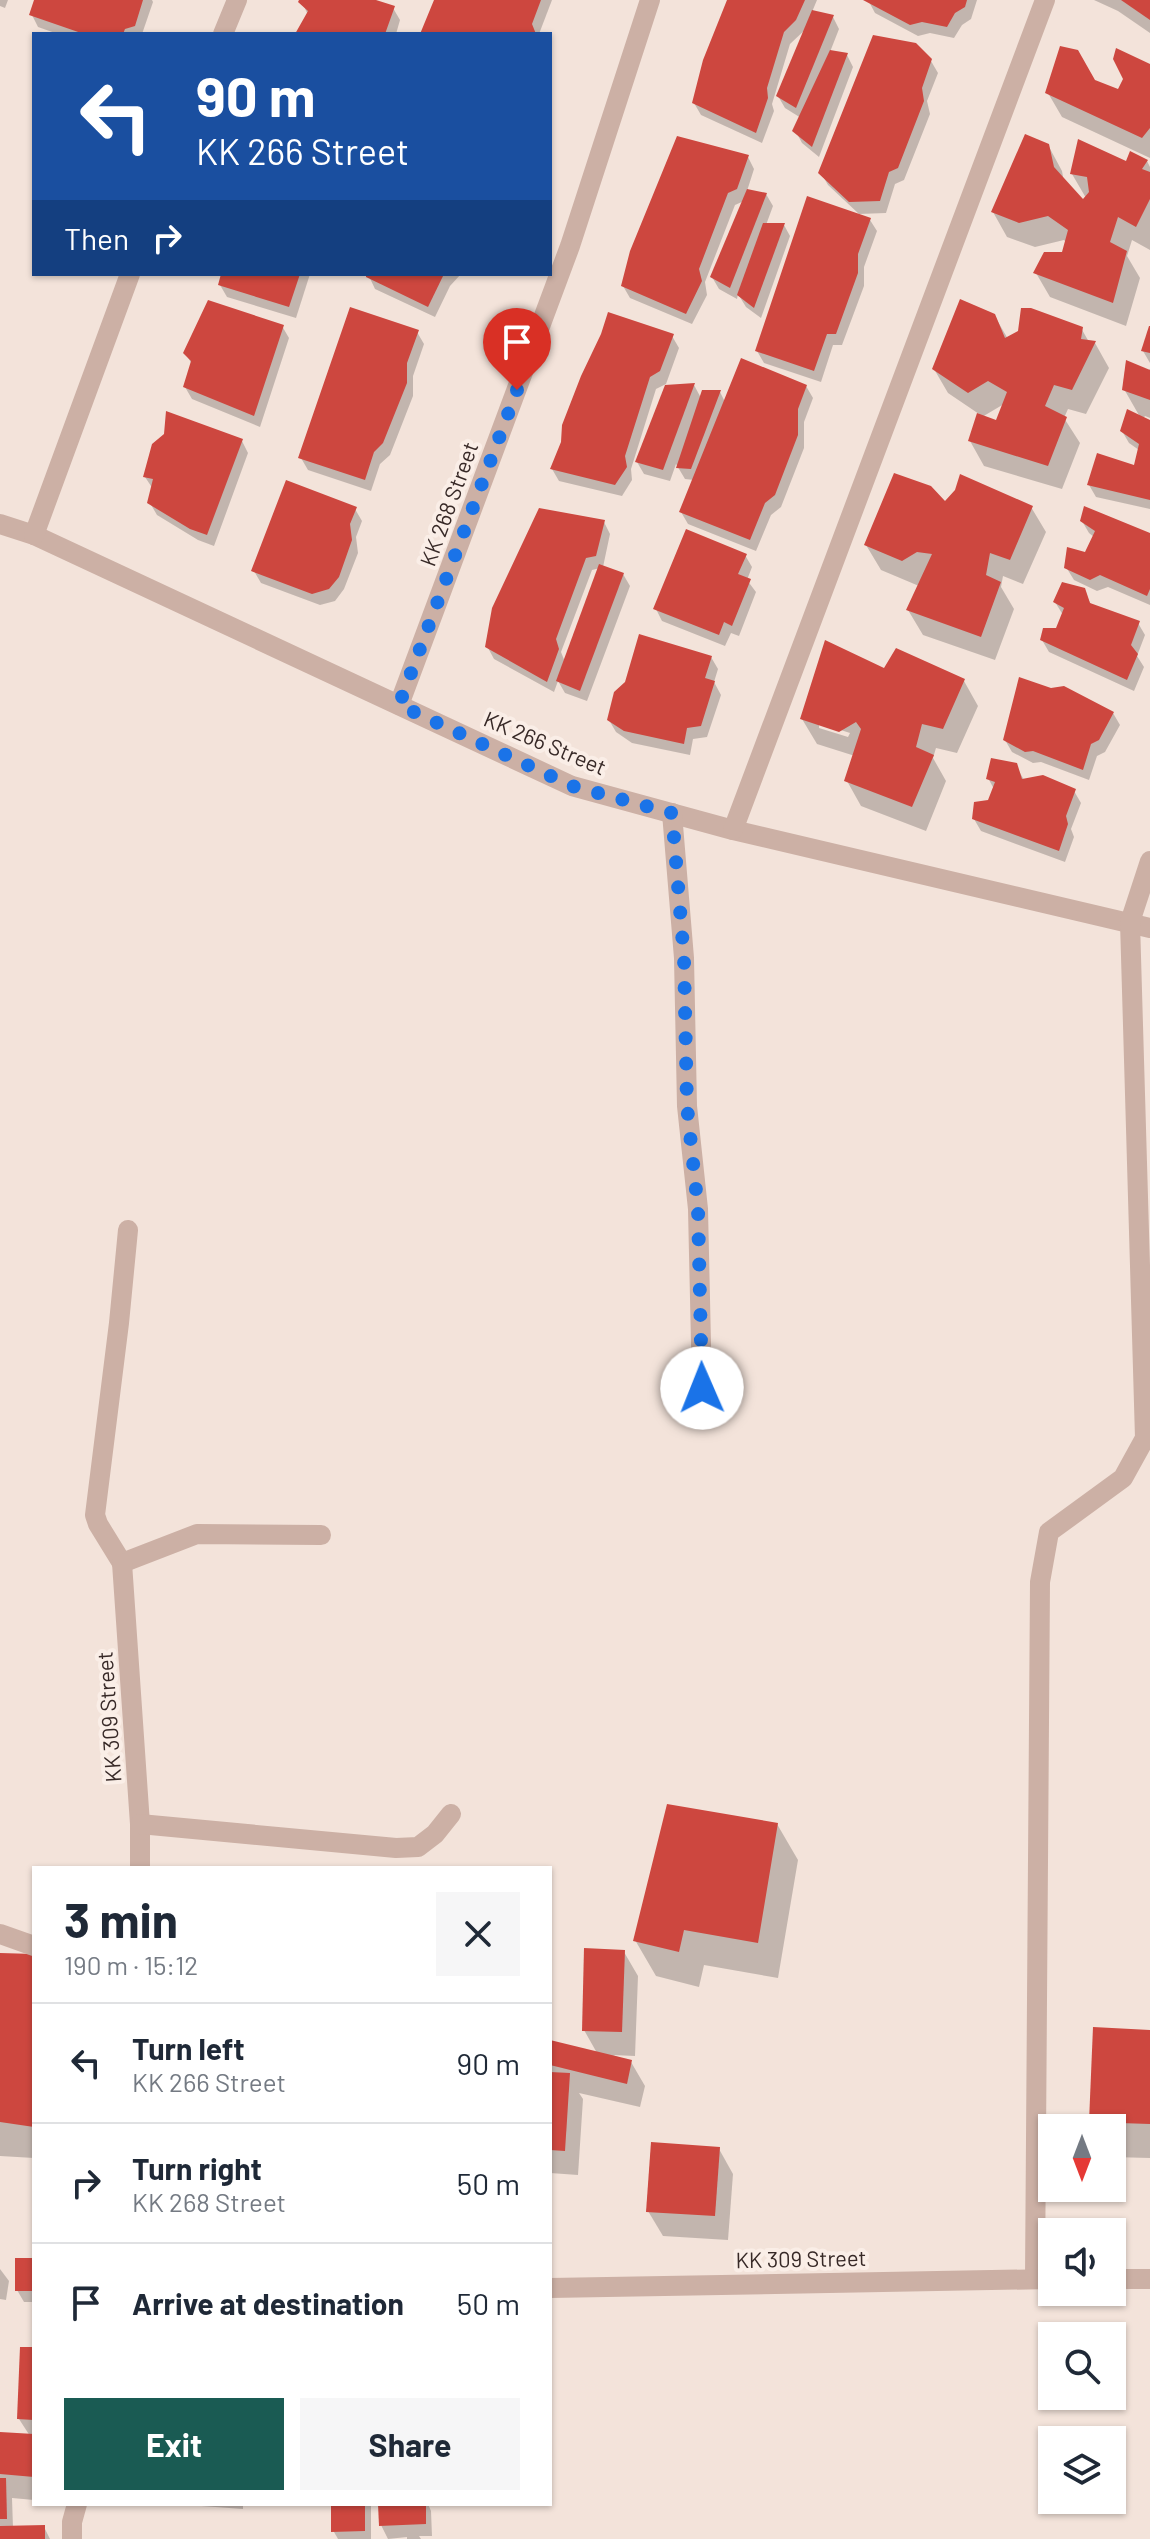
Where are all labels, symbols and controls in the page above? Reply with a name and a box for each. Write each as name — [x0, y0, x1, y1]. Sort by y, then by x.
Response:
text: 90 m — [196, 61, 316, 128]
icon: left — [64, 64, 168, 168]
text: KK 266 Street — [196, 129, 409, 172]
icon: right — [145, 216, 189, 260]
text: Then — [64, 220, 129, 256]
pin — [483, 308, 551, 390]
icon: arrive — [495, 320, 539, 364]
street label: KK 268 Street — [414, 438, 483, 569]
street label: KK 266 Street — [480, 705, 610, 779]
position arrow — [660, 1346, 744, 1430]
street label: KK 309 Street — [90, 1651, 126, 1783]
text: 3 min — [64, 1890, 178, 1948]
button: close — [436, 1892, 520, 1976]
text: 190 m · 15:12 — [64, 1949, 198, 1980]
text: Turn left — [132, 2030, 245, 2066]
icon: left — [64, 2041, 108, 2085]
text: 90 m — [457, 2045, 520, 2081]
text: KK 266 Street — [132, 2066, 286, 2097]
north arrow — [1038, 2114, 1126, 2202]
map controls — [1038, 2114, 1126, 2514]
text: Turn right — [132, 2150, 262, 2186]
icon: right — [64, 2161, 108, 2205]
text: 50 m — [457, 2165, 520, 2201]
text: KK 268 Street — [132, 2186, 286, 2217]
button: sound — [1038, 2218, 1126, 2306]
street label: KK 309 Street — [735, 2244, 867, 2272]
icon: arrive — [64, 2281, 108, 2325]
text: Arrive at destination — [132, 2285, 404, 2321]
text: 50 m — [457, 2285, 520, 2321]
button: search — [1038, 2322, 1126, 2410]
button: Exit — [64, 2398, 284, 2490]
button: Share — [300, 2398, 520, 2490]
button: layers — [1038, 2426, 1126, 2514]

